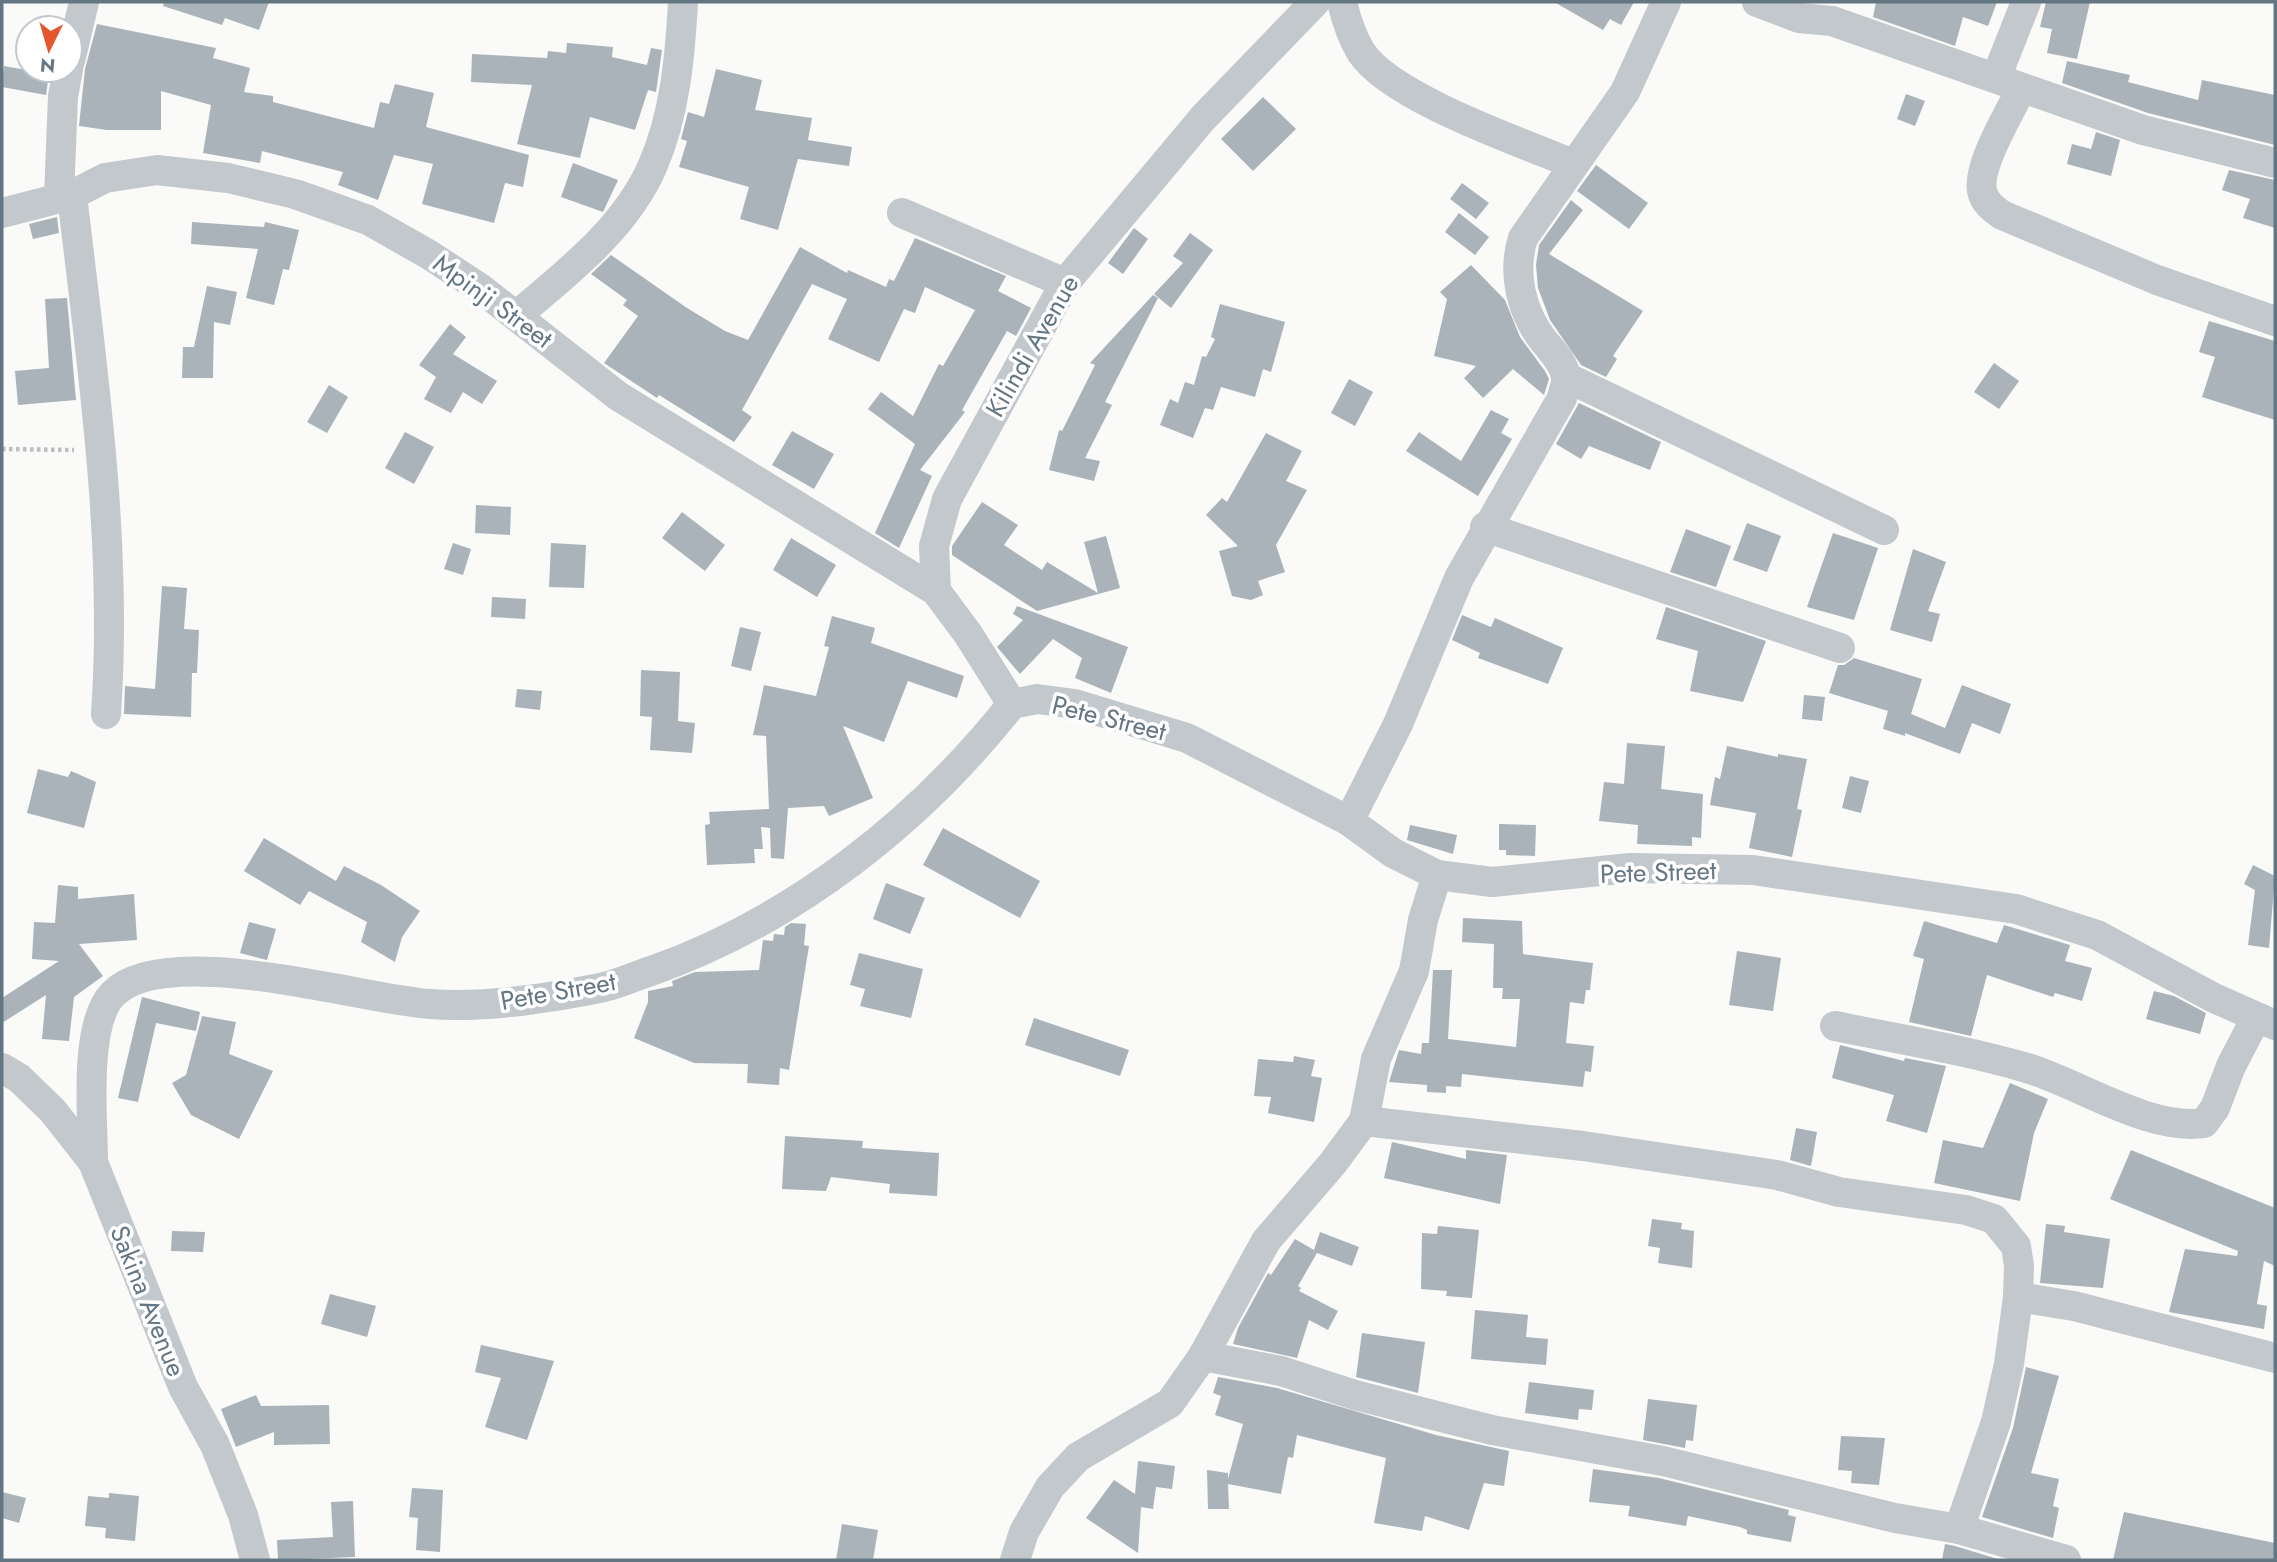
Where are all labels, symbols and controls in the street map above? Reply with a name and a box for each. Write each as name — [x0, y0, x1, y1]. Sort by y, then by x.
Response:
north arrow — [14, 14, 84, 84]
text: N — [39, 51, 56, 80]
street label: Mpinji Street — [425, 245, 561, 358]
street label: Kilindi Avenue — [976, 268, 1088, 424]
street label: Pete Street — [1048, 685, 1171, 751]
street label: Pete Street — [1599, 851, 1718, 893]
street label: Pete Street — [497, 962, 619, 1020]
street label: Sakina Avenue — [100, 1220, 196, 1382]

